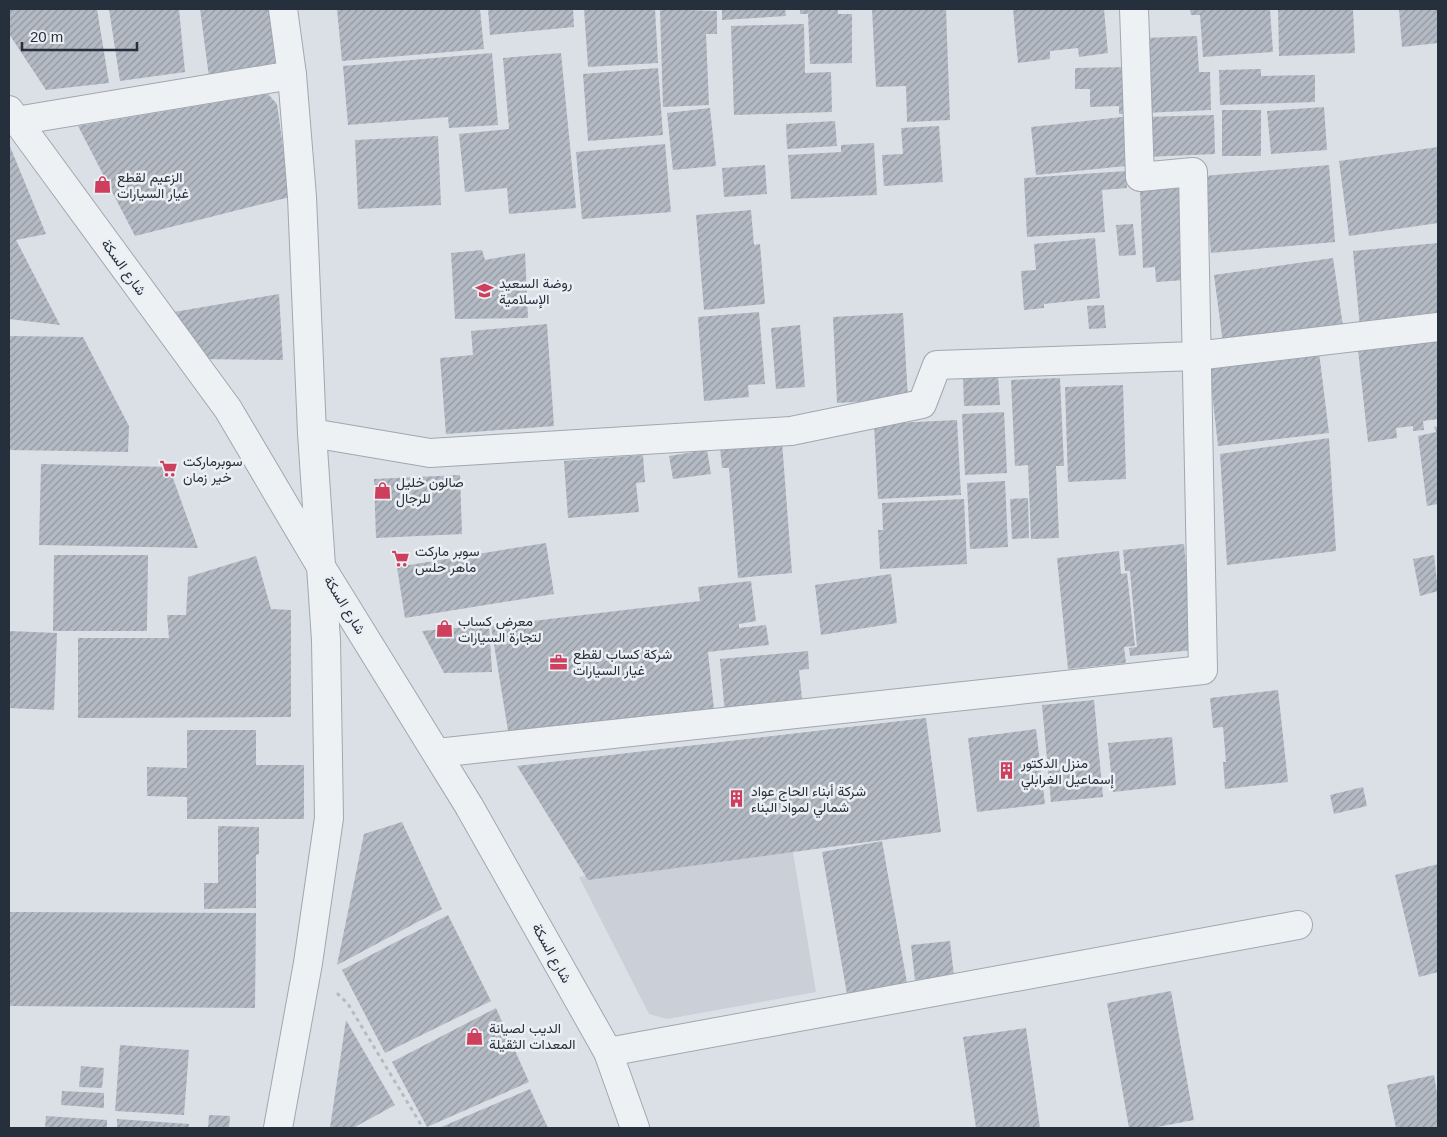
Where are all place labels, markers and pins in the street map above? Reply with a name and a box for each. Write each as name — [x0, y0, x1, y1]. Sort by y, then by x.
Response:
place label: الزعيم لقطع غيار السيارات — [117, 169, 189, 202]
shop icon: الزعيم لقطع غيار السيارات — [93, 175, 113, 195]
place label: روضة السعيد الإسلامية — [499, 275, 573, 309]
school or university icon: روضة السعيد الإسلامية — [475, 281, 495, 301]
place label: سوبرماركت خير زمان — [183, 453, 243, 486]
supermarket icon: سوبرماركت خير زمان — [159, 459, 179, 479]
place label: صالون خليل للرجال — [396, 474, 464, 508]
shop icon: صالون خليل للرجال — [372, 480, 392, 500]
place label: سوبر ماركت ماهر حلس — [415, 543, 480, 576]
supermarket icon: سوبر ماركت ماهر حلس — [391, 549, 411, 569]
place label: معرض كساب لتجارة السيارات — [458, 613, 542, 646]
shop icon: معرض كساب لتجارة السيارات — [434, 619, 454, 639]
place label: شركة كساب لقطع غيار السيارات — [573, 646, 672, 679]
office icon: شركة كساب لقطع غيار السيارات — [549, 652, 569, 672]
place label: منزل الدكتور إسماعيل الغرابلي — [1020, 755, 1114, 791]
building icon: منزل الدكتور إسماعيل الغرابلي — [997, 761, 1017, 781]
place label: شركة أبناء الحاج عواد شمالي لمواد البناء — [751, 783, 866, 819]
building icon: شركة أبناء الحاج عواد شمالي لمواد البناء — [727, 789, 747, 809]
place label: الديب لصيانة المعدات الثقيلة — [489, 1020, 576, 1052]
shop icon: الديب لصيانة المعدات الثقيلة — [465, 1026, 485, 1046]

